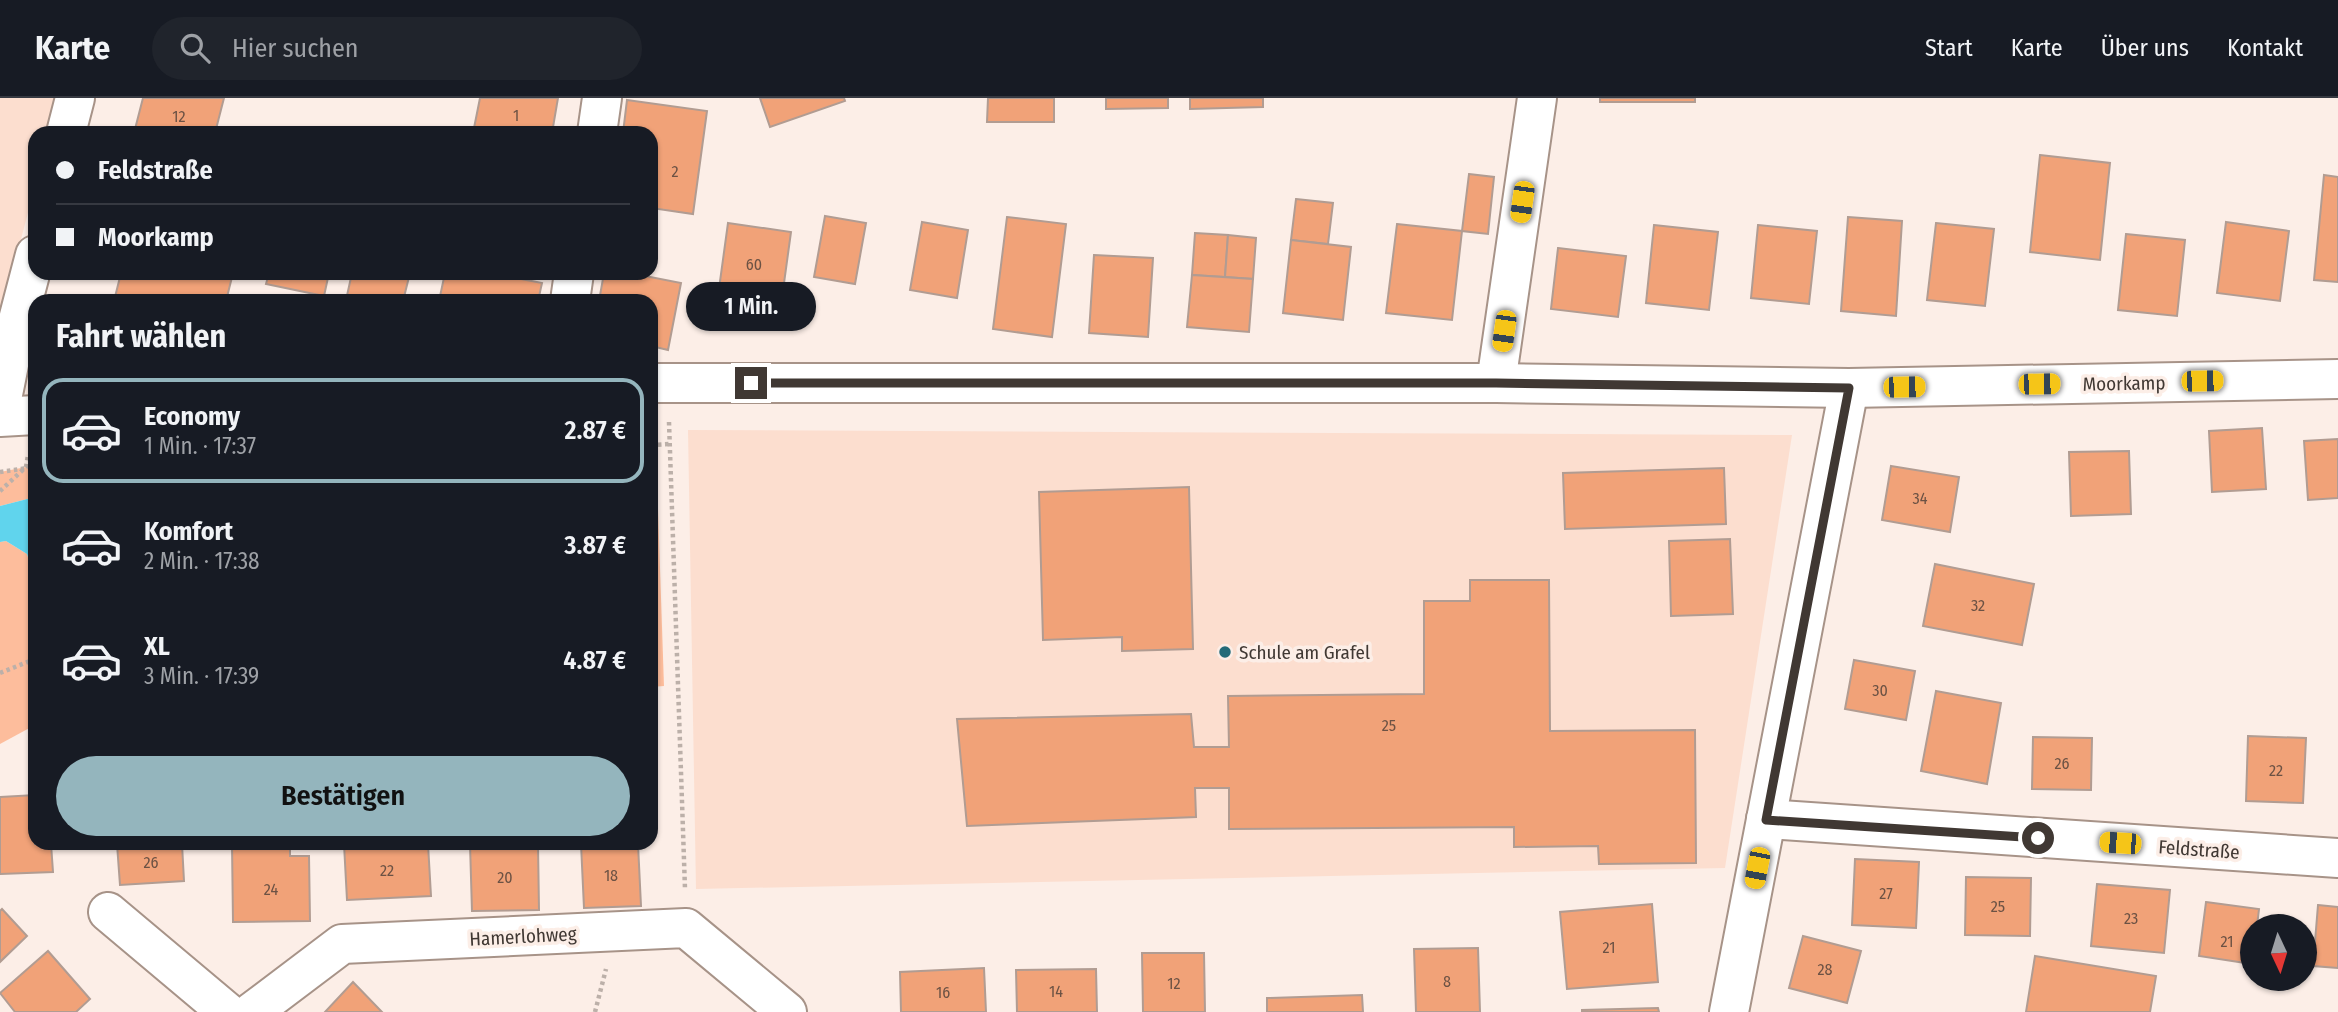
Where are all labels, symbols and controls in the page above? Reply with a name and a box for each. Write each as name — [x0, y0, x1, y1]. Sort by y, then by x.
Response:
search box — [152, 17, 642, 80]
text: Karte — [35, 28, 110, 68]
icon: search — [176, 29, 214, 67]
text: Hier suchen — [232, 33, 359, 64]
text: Start — [1925, 34, 1973, 62]
text: Karte — [2011, 34, 2063, 62]
text: Über uns — [2101, 34, 2189, 62]
text: Kontakt — [2227, 34, 2303, 62]
house number: 1 — [513, 106, 519, 125]
house number: 12 — [172, 107, 186, 126]
text: Feldstraße — [98, 155, 213, 186]
house number: 2 — [671, 162, 679, 181]
car — [1509, 180, 1536, 224]
text: Moorkamp — [98, 222, 214, 253]
house number: 60 — [746, 255, 762, 274]
callout: 1 Min. — [686, 282, 816, 330]
text: 1 Min. — [724, 292, 778, 320]
car — [1491, 309, 1518, 353]
text: Fahrt wählen — [56, 317, 226, 355]
route end — [735, 367, 767, 399]
car — [2181, 370, 2224, 392]
street label: Moorkamp — [2082, 371, 2166, 396]
car — [2018, 373, 2061, 395]
car — [1883, 376, 1926, 398]
icon: car — [60, 399, 123, 462]
text: Economy — [144, 401, 240, 432]
text: 2.87 € — [565, 415, 626, 446]
text: 1 Min. · 17:37 — [144, 432, 256, 460]
house number: 34 — [1913, 489, 1928, 508]
icon: car — [60, 514, 123, 577]
text: Komfort — [144, 516, 233, 547]
text: 3.87 € — [564, 530, 626, 561]
text: 2 Min. · 17:38 — [144, 547, 260, 575]
house number: 32 — [1971, 596, 1985, 615]
icon: car — [60, 629, 123, 692]
text: XL — [144, 631, 170, 662]
place label: Schule am Grafel — [1239, 641, 1370, 664]
marker: Schule am Grafel — [1217, 644, 1233, 660]
text: 4.87 € — [563, 645, 626, 676]
text: 3 Min. · 17:39 — [144, 662, 259, 690]
house number: 30 — [1872, 681, 1888, 700]
house number: 25 — [1382, 716, 1396, 735]
house number: 26 — [2055, 754, 2070, 773]
button: Bestätigen — [56, 756, 630, 836]
house number: 22 — [2269, 761, 2283, 780]
route start — [2022, 822, 2054, 854]
car — [2099, 831, 2142, 855]
street label: Feldstraße — [2158, 835, 2240, 864]
car — [1743, 845, 1772, 891]
house number: 26 — [144, 853, 159, 872]
house number: 22 — [380, 861, 394, 880]
house number: 18 — [604, 866, 618, 885]
house number: 20 — [497, 868, 513, 887]
house number: 24 — [264, 880, 278, 899]
house number: 27 — [1879, 884, 1893, 903]
house number: 25 — [1991, 897, 2005, 916]
house number: 23 — [2124, 909, 2138, 928]
north arrow — [2240, 914, 2317, 990]
map controls — [2240, 914, 2317, 991]
street label: Hamerlohweg — [469, 922, 577, 951]
house number: 21 — [2221, 932, 2233, 951]
house number: 21 — [1603, 938, 1615, 957]
house number: 28 — [1817, 960, 1833, 979]
house number: 8 — [1443, 972, 1451, 991]
house number: 12 — [1167, 974, 1181, 993]
house number: 14 — [1049, 982, 1063, 1001]
house number: 16 — [936, 983, 950, 1002]

